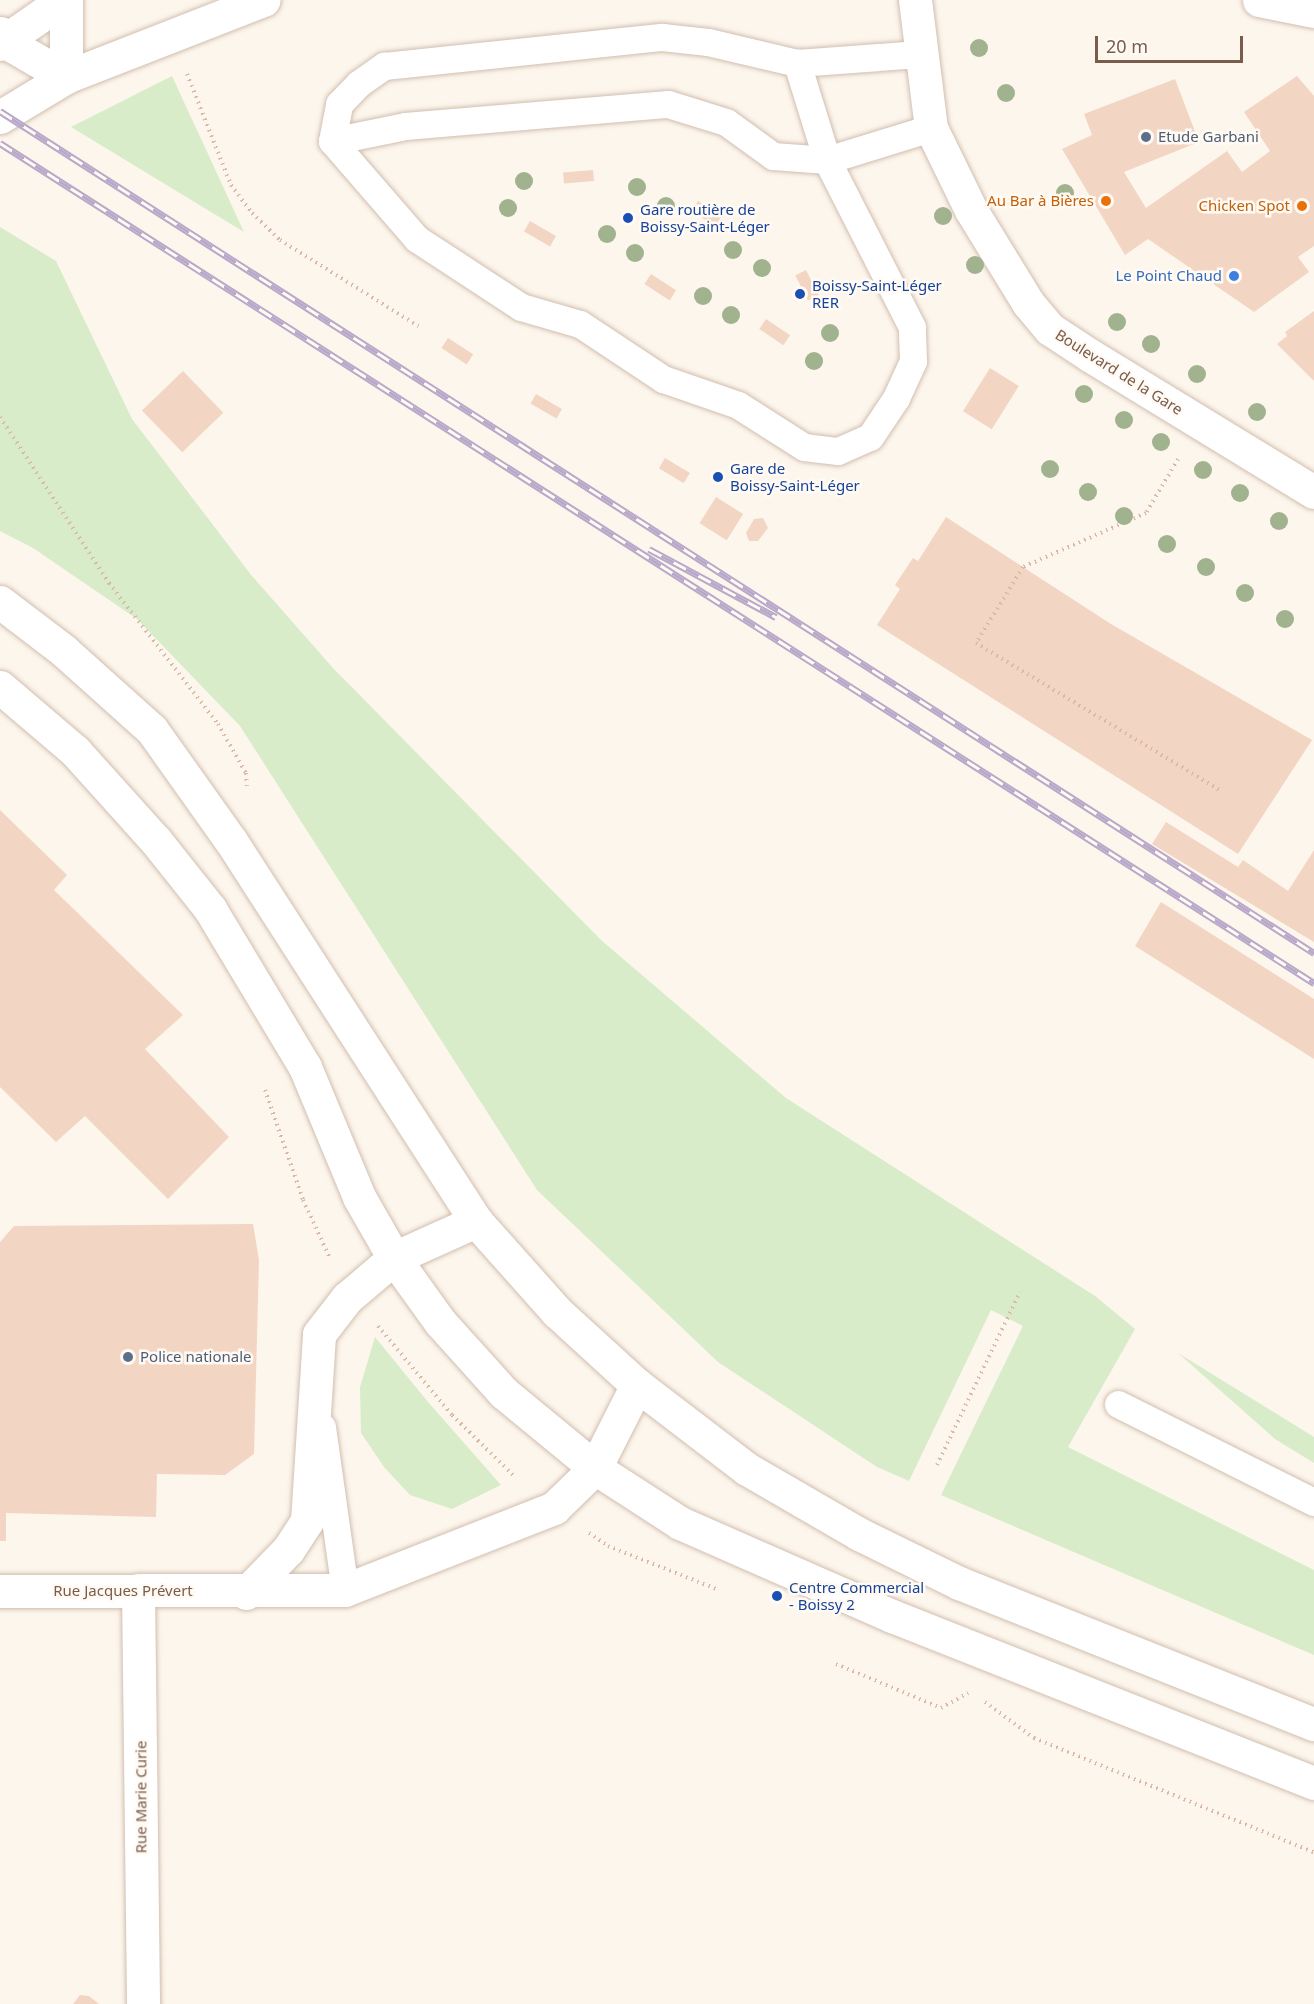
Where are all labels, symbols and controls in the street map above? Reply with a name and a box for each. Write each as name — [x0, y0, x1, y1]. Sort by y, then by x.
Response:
scale bar — [1098, 24, 1246, 62]
text: 20 m — [1106, 34, 1148, 58]
place label: Etude Garbani — [1158, 128, 1259, 146]
marker: Etude Garbani — [1139, 130, 1153, 144]
place label: Au Bar à Bières — [987, 192, 1094, 210]
marker: Au Bar à Bières — [1099, 194, 1113, 208]
place label: Chicken Spot — [1199, 197, 1290, 215]
marker: Chicken Spot — [1295, 199, 1309, 213]
place label: Gare routière de Boissy-Saint-Léger — [640, 200, 770, 235]
marker: Gare routière de Boissy-Saint-Léger — [621, 211, 635, 225]
place label: Le Point Chaud — [1116, 267, 1222, 285]
marker: Le Point Chaud — [1227, 269, 1241, 283]
place label: Boissy-Saint-Léger RER — [812, 276, 942, 311]
marker: Boissy-Saint-Léger RER — [793, 287, 807, 301]
street label: Boulevard de la Gare — [1052, 326, 1186, 418]
place label: Gare de Boissy-Saint-Léger — [730, 459, 860, 494]
marker: Gare de Boissy-Saint-Léger — [711, 470, 725, 484]
place label: Police nationale — [140, 1348, 252, 1366]
marker: Police nationale — [121, 1350, 135, 1364]
place label: Centre Commercial - Boissy 2 — [789, 1578, 924, 1613]
street label: Rue Jacques Prévert — [53, 1582, 193, 1600]
marker: Centre Commercial - Boissy 2 — [770, 1589, 784, 1603]
street label: Rue Marie Curie — [132, 1741, 150, 1853]

